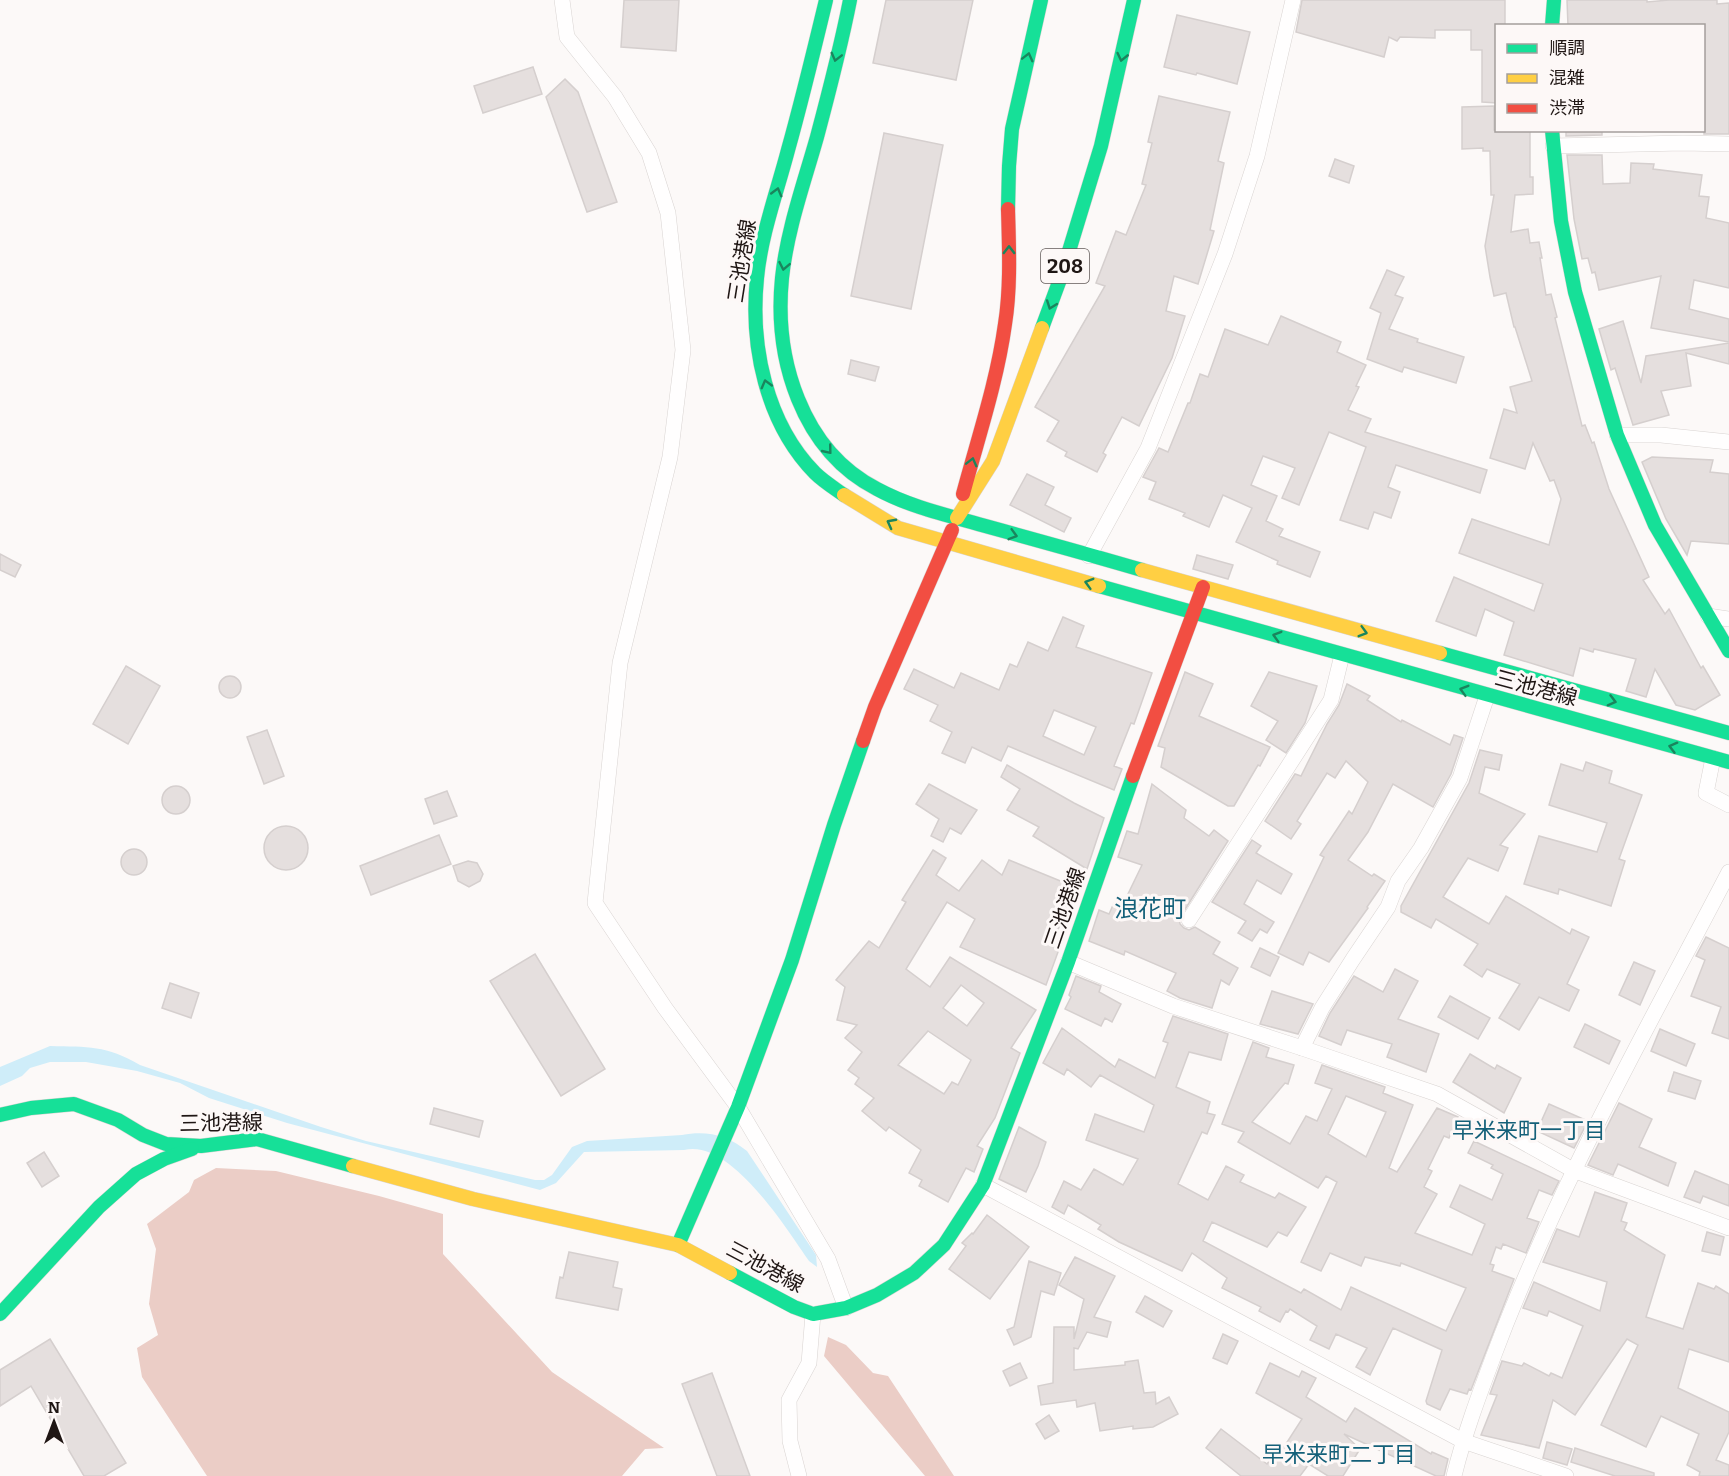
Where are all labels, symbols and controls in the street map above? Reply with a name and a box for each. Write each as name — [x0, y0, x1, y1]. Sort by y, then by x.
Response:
legend — [1495, 24, 1705, 132]
text: 順調 — [1549, 37, 1585, 59]
one-way arrow — [831, 52, 844, 62]
one-way arrow — [1021, 52, 1034, 62]
one-way arrow — [1116, 52, 1129, 62]
text: 混雑 — [1549, 67, 1585, 89]
text: 渋滞 — [1549, 97, 1585, 119]
one-way arrow — [770, 187, 782, 198]
street label: 三池港線 — [723, 217, 761, 305]
one-way arrow — [1003, 246, 1015, 255]
road number: 208 — [1041, 249, 1089, 283]
one-way arrow — [778, 261, 791, 271]
one-way arrow — [1045, 299, 1058, 310]
one-way arrow — [760, 379, 773, 389]
one-way arrow — [821, 443, 832, 454]
one-way arrow — [964, 457, 977, 467]
one-way arrow — [887, 519, 898, 531]
one-way arrow — [1008, 527, 1018, 540]
one-way arrow — [1084, 578, 1094, 591]
one-way arrow — [1357, 625, 1368, 637]
one-way arrow — [1272, 631, 1283, 643]
street label: 三池港線 — [1492, 665, 1580, 711]
one-way arrow — [1459, 685, 1470, 697]
one-way arrow — [1606, 694, 1617, 706]
one-way arrow — [1668, 742, 1678, 754]
street label: 三池港線 — [1039, 864, 1091, 952]
district label: 浪花町 — [1114, 895, 1186, 923]
street label: 三池港線 — [179, 1109, 263, 1137]
district label: 早米来町一丁目 — [1452, 1117, 1606, 1144]
street label: 三池港線 — [722, 1236, 808, 1298]
north arrow — [24, 1392, 84, 1452]
text: N — [48, 1398, 60, 1417]
district label: 早米来町二丁目 — [1262, 1441, 1416, 1468]

